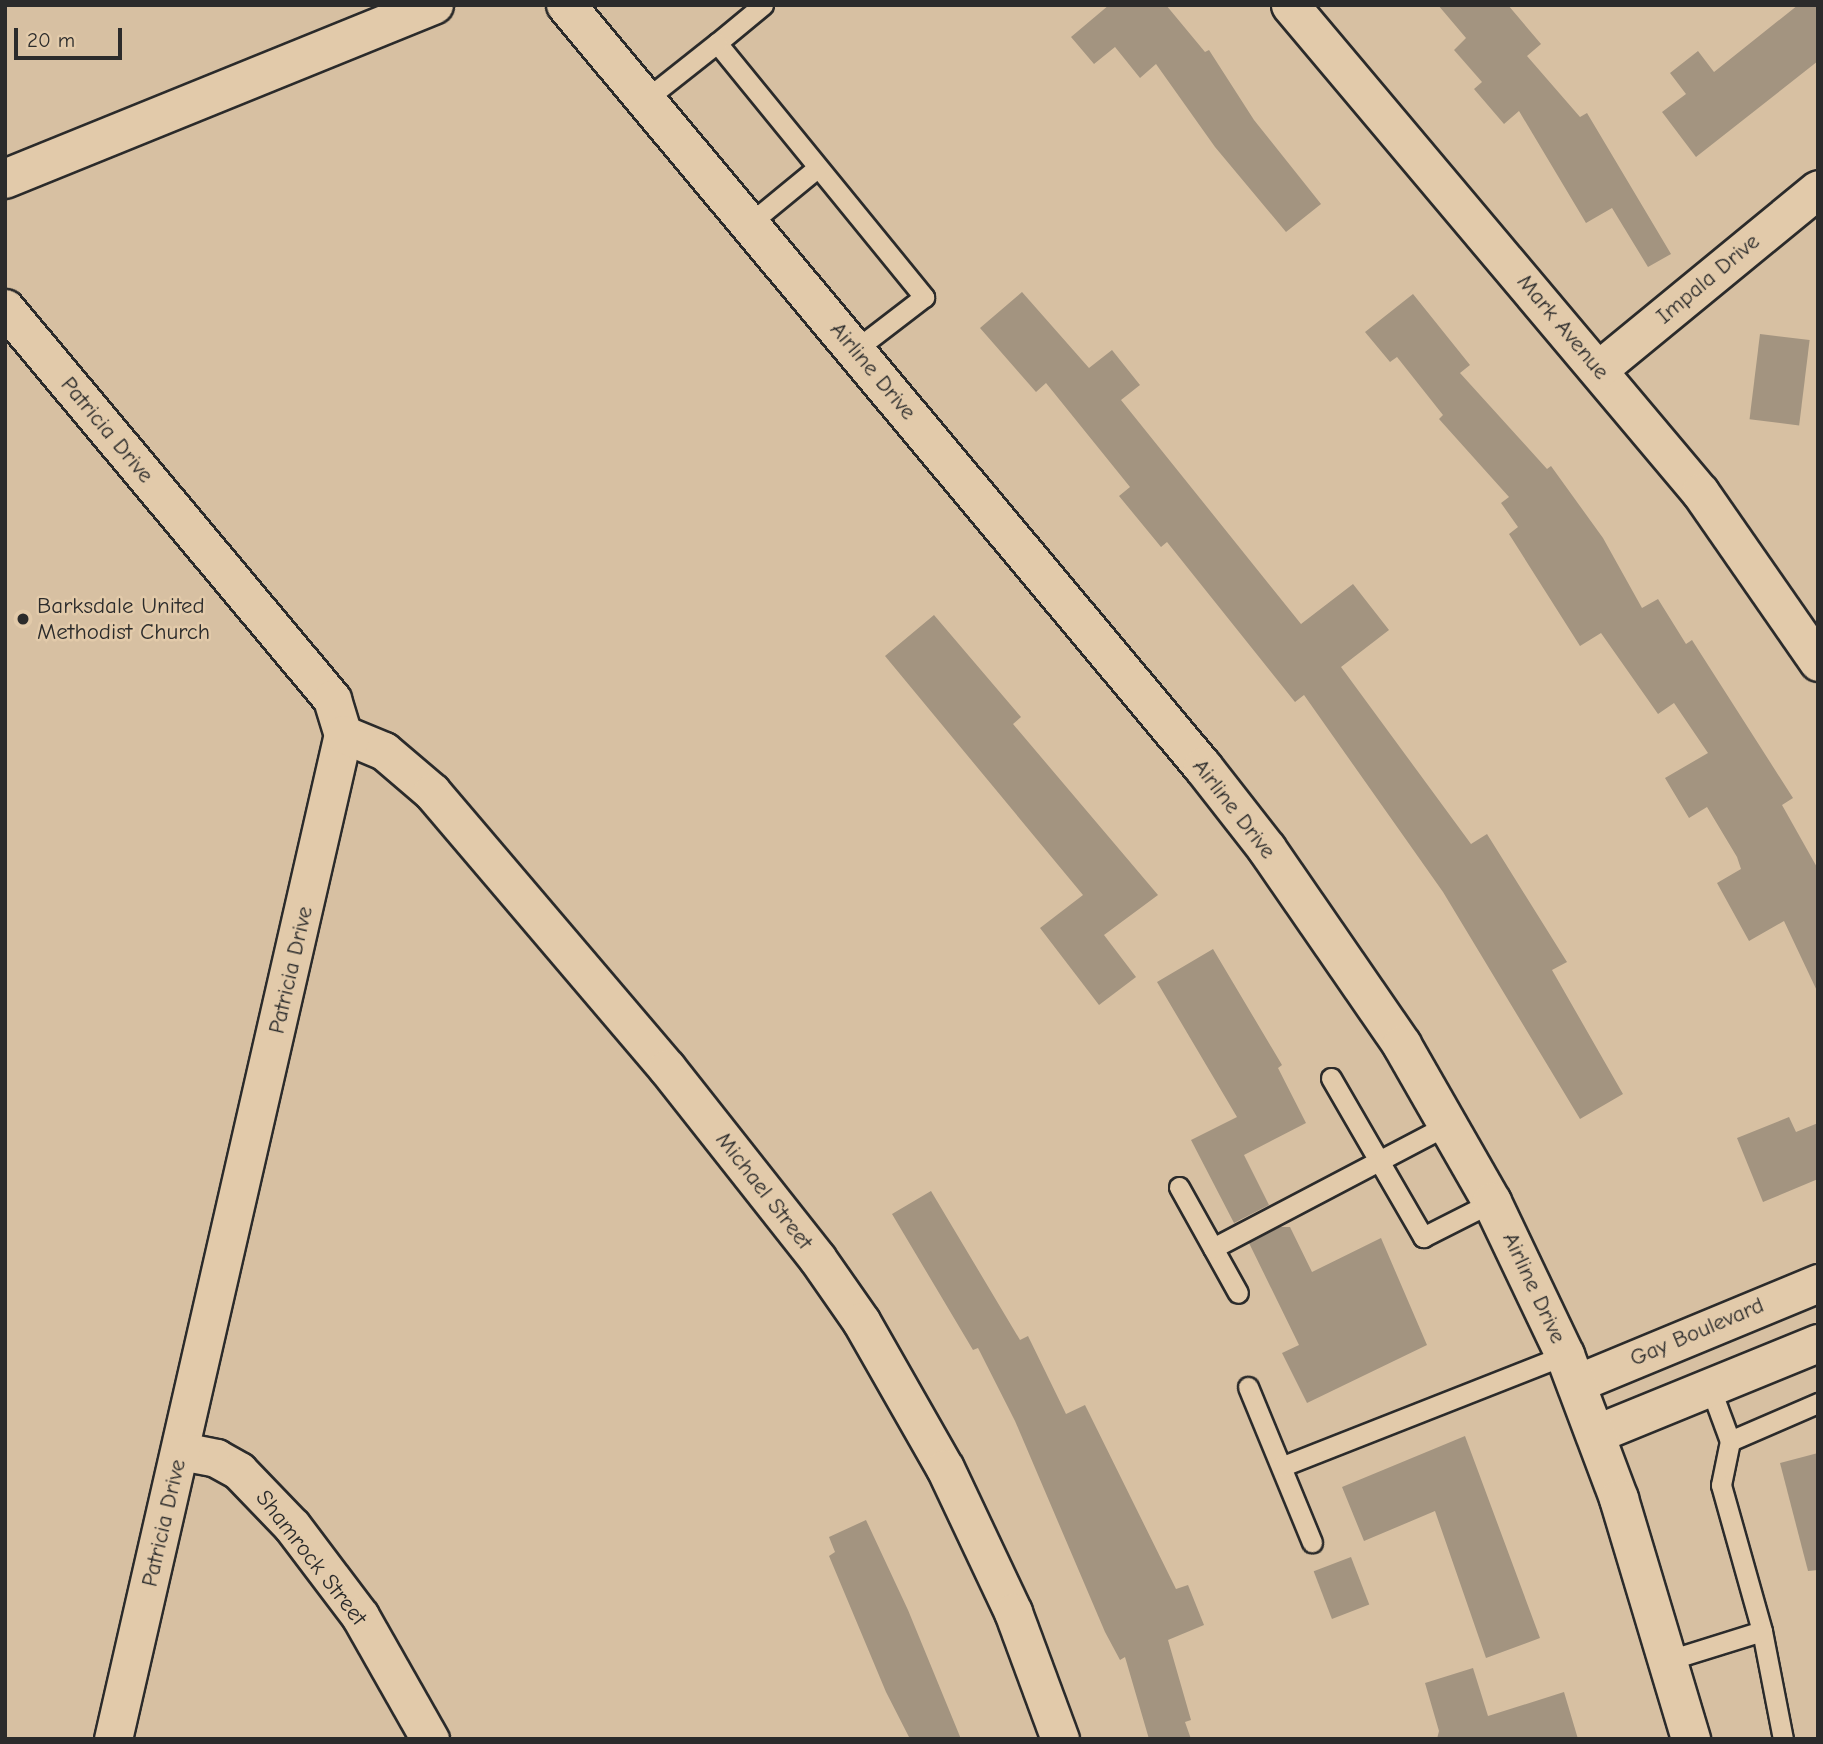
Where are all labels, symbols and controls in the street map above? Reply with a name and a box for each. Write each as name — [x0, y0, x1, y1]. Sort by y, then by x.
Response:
scale bar — [18, 14, 126, 58]
text: 20 m — [27, 28, 75, 52]
street label: Impala Drive — [1651, 228, 1765, 330]
street label: Mark Avenue — [1511, 269, 1615, 385]
street label: Airline Drive — [824, 316, 922, 426]
street label: Patricia Drive — [55, 371, 159, 489]
place label: Barksdale United Methodist Church — [37, 592, 210, 646]
marker: Barksdale United Methodist Church — [15, 611, 31, 627]
street label: Airline Drive — [1186, 753, 1282, 865]
street label: Patricia Drive — [263, 904, 319, 1036]
street label: Michael Street — [710, 1127, 818, 1255]
street label: Airline Drive — [1496, 1228, 1572, 1348]
street label: Gay Boulevard — [1626, 1291, 1768, 1373]
street label: Patricia Drive — [136, 1457, 192, 1589]
street label: Shamrock Street — [250, 1485, 372, 1631]

